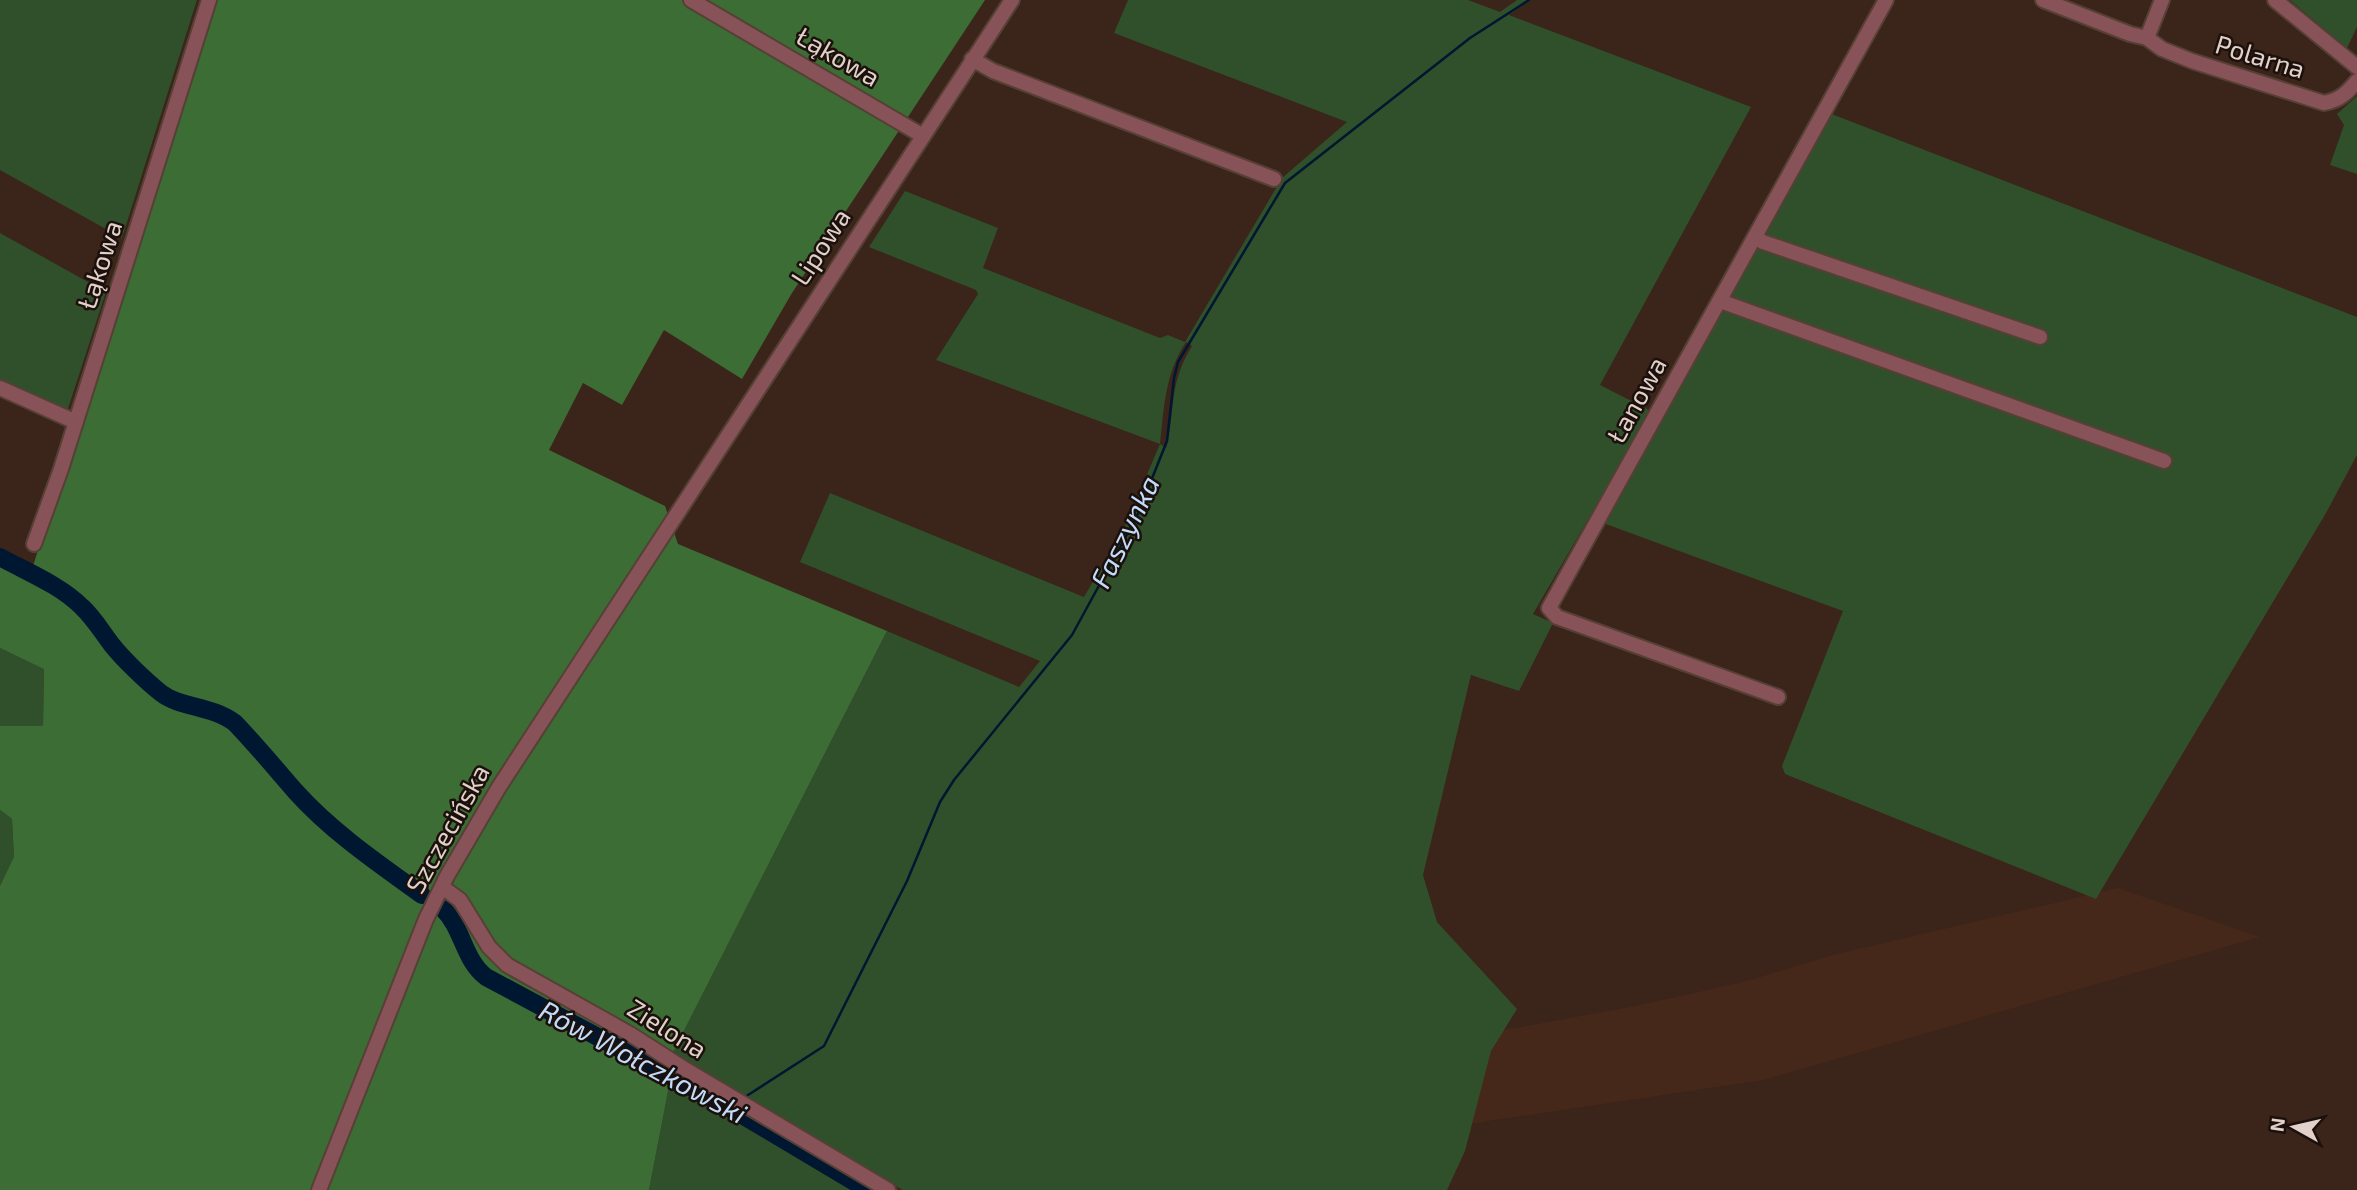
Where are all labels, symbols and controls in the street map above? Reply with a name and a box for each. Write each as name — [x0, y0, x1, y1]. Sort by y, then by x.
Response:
street label: Łąkowa — [792, 20, 886, 92]
street label: Polarna — [2212, 27, 2309, 84]
street label: Lipowa — [784, 202, 856, 290]
street label: Łąkowa — [70, 216, 127, 313]
street label: Łanowa — [1600, 351, 1672, 448]
water label: Faszynka — [1082, 470, 1166, 593]
street label: Szczecińska — [399, 758, 495, 898]
water label: Rów Wołczkowski — [534, 992, 753, 1130]
street label: Zielona — [623, 992, 713, 1064]
north arrow — [2259, 1092, 2329, 1162]
text: N — [2264, 1116, 2289, 1133]

